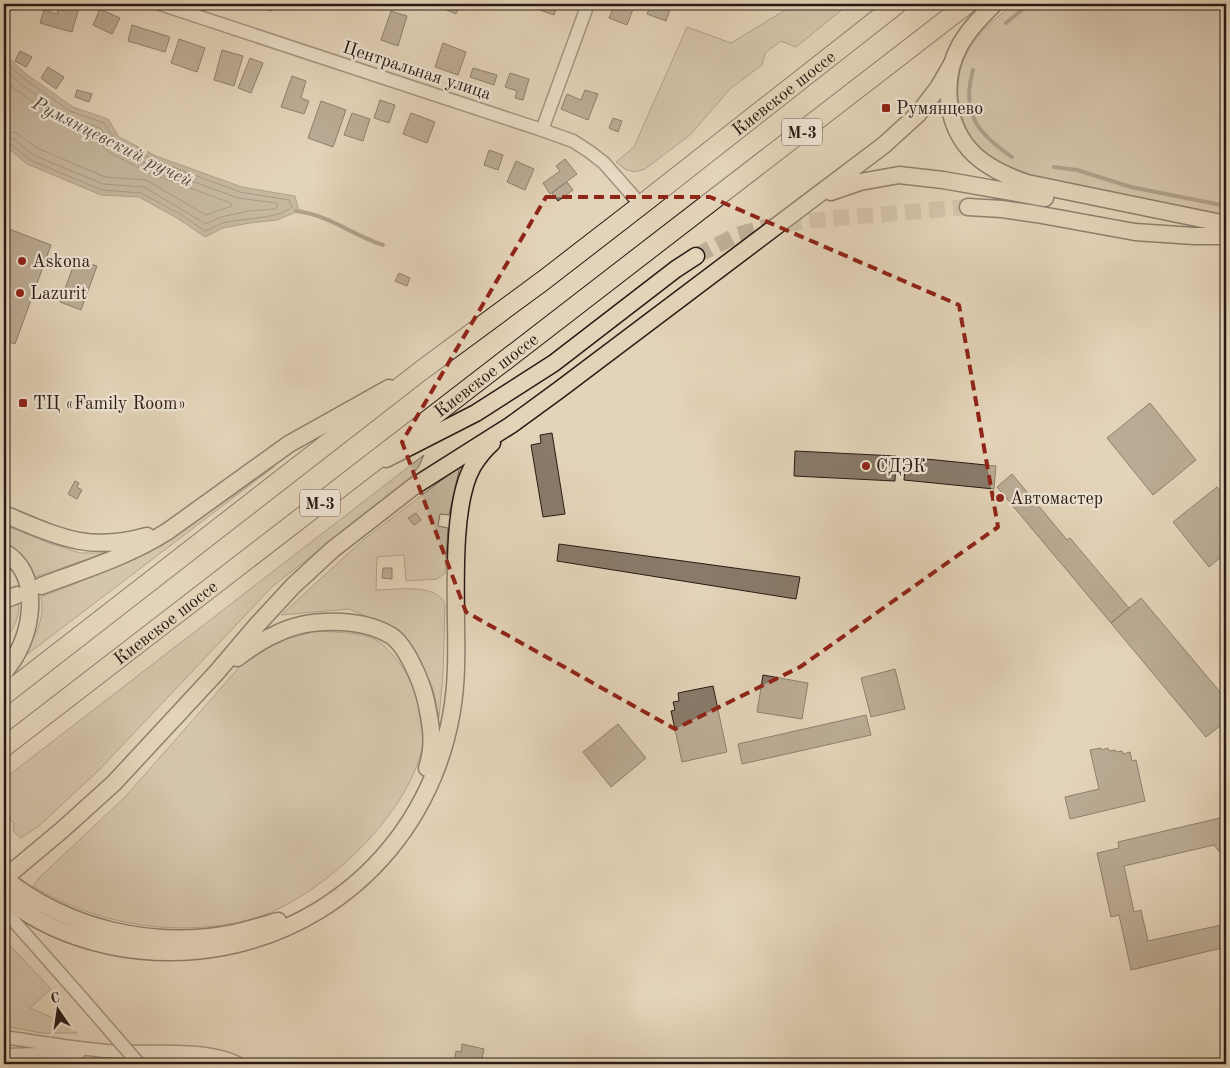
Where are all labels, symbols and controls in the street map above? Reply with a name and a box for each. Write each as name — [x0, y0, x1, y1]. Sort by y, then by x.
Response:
street label: Центральная улица — [340, 38, 493, 103]
street label: Киевское шоссе — [729, 48, 839, 140]
water label: Румянцевский ручей — [28, 94, 195, 192]
place label: Румянцево — [896, 100, 983, 118]
marker: Румянцево — [880, 102, 892, 114]
road number: М-3 — [782, 118, 822, 146]
place label: Askona — [32, 253, 91, 271]
marker: Askona — [16, 255, 28, 267]
place label: Lazurit — [30, 285, 87, 303]
marker: Lazurit — [14, 287, 26, 299]
street label: Киевское шоссе — [432, 330, 542, 421]
place label: ТЦ «Family Room» — [33, 395, 186, 413]
marker: ТЦ «Family Room» — [17, 397, 29, 409]
place label: СДЭК — [876, 458, 926, 476]
marker: СДЭК — [860, 460, 872, 472]
road number: М-3 — [300, 489, 340, 516]
place label: Автомастер — [1010, 490, 1103, 508]
marker: Автомастер — [994, 492, 1006, 504]
street label: Киевское шоссе — [111, 578, 221, 669]
north arrow — [32, 986, 82, 1036]
text: С — [49, 990, 61, 1006]

